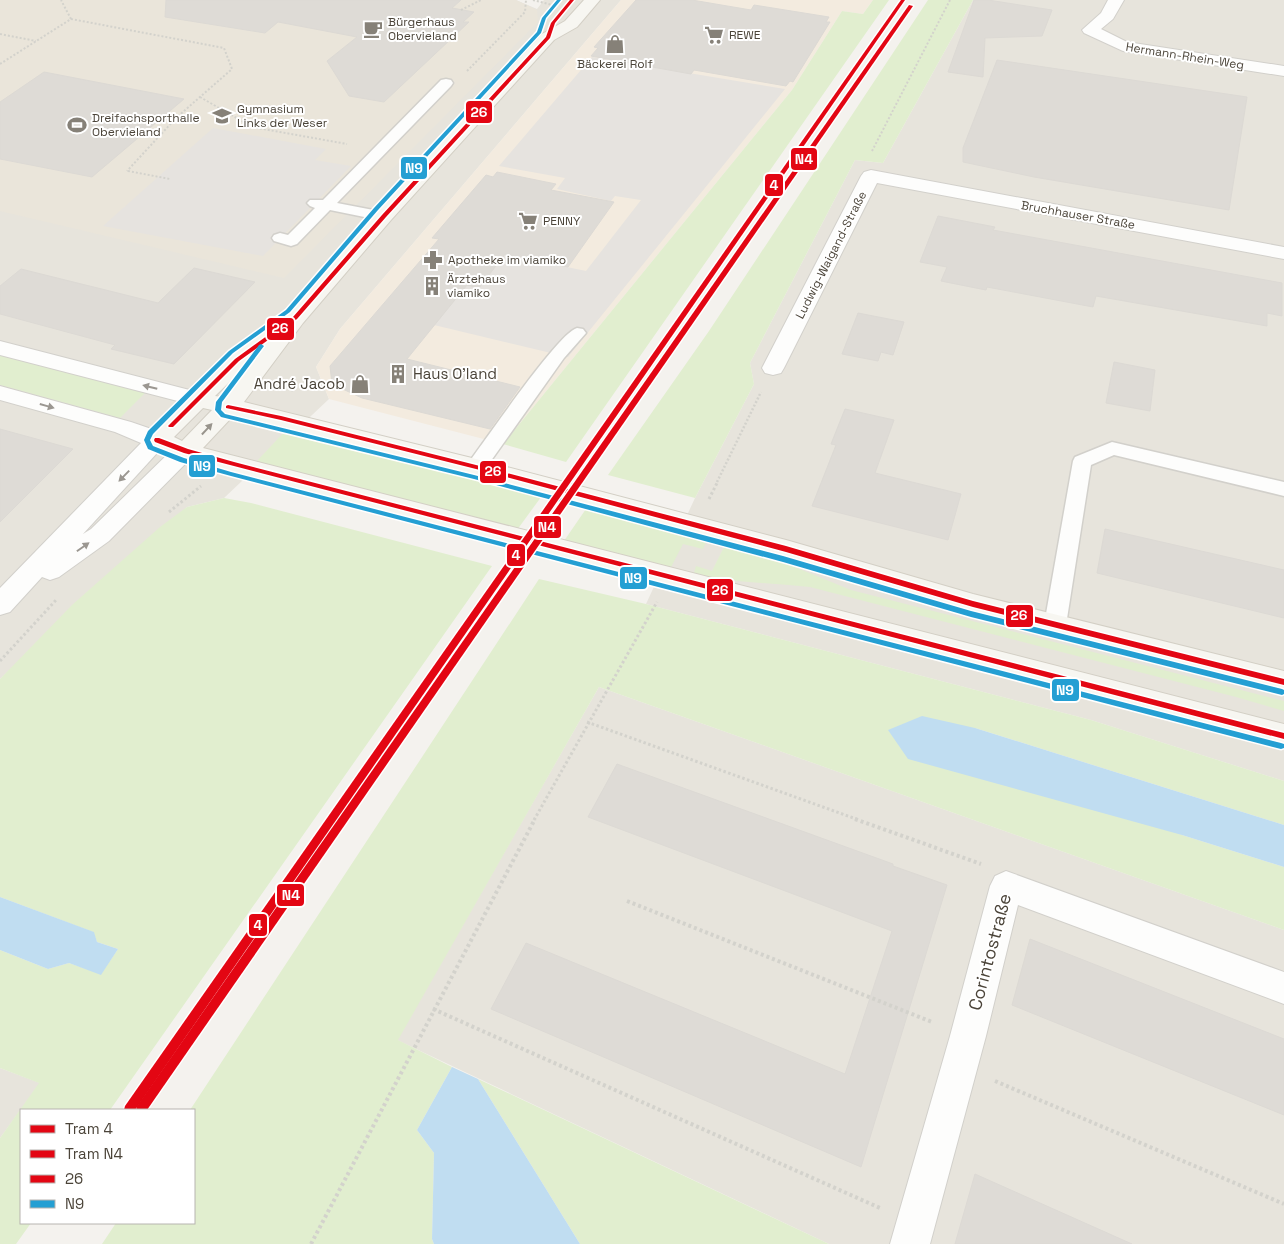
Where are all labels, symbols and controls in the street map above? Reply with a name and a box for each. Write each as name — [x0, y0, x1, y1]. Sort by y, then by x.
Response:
place label: Bürgerhaus Obervieland — [388, 14, 457, 44]
cafe icon: Bürgerhaus Obervieland — [362, 18, 384, 40]
supermarket icon: REWE — [703, 24, 725, 46]
place label: REWE — [729, 27, 761, 43]
shop icon: Bäckerei Rolf — [604, 33, 626, 55]
street label: Hermann-Rhein-Weg — [1125, 39, 1245, 73]
place label: Bäckerei Rolf — [577, 56, 653, 72]
line badge: 26 — [465, 100, 493, 124]
place label: Gymnasium Links der Weser — [237, 101, 328, 131]
text: 26 — [471, 103, 488, 121]
school or university icon: Gymnasium Links der Weser — [211, 105, 233, 127]
place label: Dreifachsporthalle Obervieland — [92, 110, 200, 140]
sports icon: Dreifachsporthalle Obervieland — [66, 114, 88, 136]
line badge: N4 — [790, 147, 818, 171]
text: N4 — [795, 150, 813, 168]
line badge: N9 — [400, 156, 428, 180]
text: N9 — [405, 159, 423, 177]
line badge: 4 — [764, 173, 784, 197]
text: 4 — [770, 176, 779, 194]
street label: Ludwig-Waigand-Straße — [792, 188, 870, 322]
street label: Bruchhauser Straße — [1020, 197, 1136, 233]
supermarket icon: PENNY — [517, 210, 539, 232]
place label: PENNY — [543, 213, 581, 229]
pharmacy icon: Apotheke im viamiko — [422, 249, 444, 271]
place label: Apotheke im viamiko — [448, 252, 566, 268]
place label: Ärztehaus viamiko — [447, 271, 506, 301]
building icon: Ärztehaus viamiko — [421, 275, 443, 297]
line badge: 26 — [266, 317, 295, 341]
text: 26 — [272, 319, 289, 337]
building icon: Haus O'land — [387, 363, 409, 385]
place label: Haus O'land — [413, 364, 497, 383]
shop icon: André Jacob — [349, 373, 371, 395]
place label: André Jacob — [254, 374, 345, 393]
one-way arrow — [143, 383, 158, 391]
one-way arrow — [39, 402, 55, 410]
one-way arrow — [201, 423, 213, 435]
line badge: N9 — [188, 454, 216, 478]
text: N9 — [193, 457, 211, 475]
line badge: 26 — [479, 460, 507, 484]
text: 26 — [485, 462, 502, 480]
one-way arrow — [118, 470, 130, 482]
line badge: N4 — [533, 515, 562, 539]
text: N4 — [538, 518, 556, 536]
one-way arrow — [76, 542, 90, 552]
line badge: 4 — [506, 543, 526, 567]
text: 4 — [512, 546, 521, 564]
line badge: N9 — [619, 566, 648, 590]
text: N9 — [624, 569, 642, 587]
line badge: 26 — [706, 578, 734, 602]
text: 26 — [712, 581, 729, 599]
line badge: 26 — [1005, 604, 1034, 628]
text: 26 — [1011, 606, 1028, 624]
line badge: N9 — [1051, 678, 1080, 702]
text: N9 — [1056, 681, 1074, 699]
line badge: N4 — [276, 883, 305, 907]
text: N4 — [282, 886, 300, 904]
street label: Corintostraße — [963, 891, 1016, 1013]
line badge: 4 — [248, 913, 268, 937]
text: 4 — [254, 916, 263, 934]
legend — [20, 1109, 195, 1224]
text: Tram 4 — [65, 1119, 113, 1138]
text: Tram N4 — [65, 1144, 123, 1163]
text: 26 — [65, 1169, 83, 1188]
text: N9 — [65, 1194, 84, 1213]

